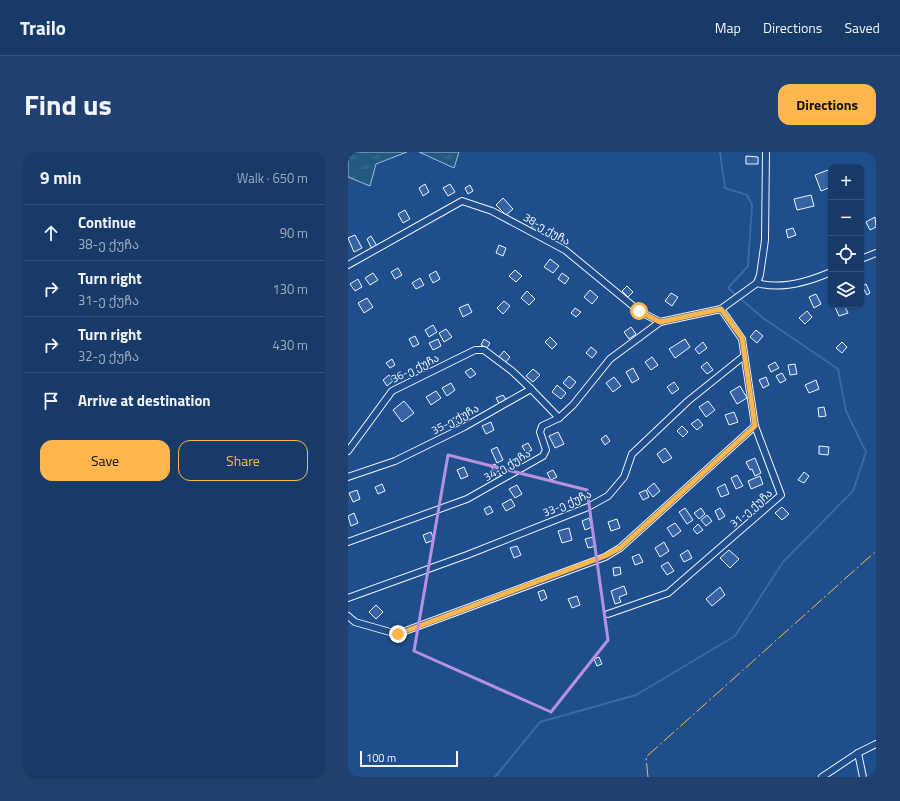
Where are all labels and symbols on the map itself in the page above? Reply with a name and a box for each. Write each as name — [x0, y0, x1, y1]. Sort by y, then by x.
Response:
street label: 38-ე ქუჩა — [521, 209, 573, 249]
route start — [630, 302, 648, 320]
street label: 36-ე ქუჩა — [388, 349, 442, 387]
street label: 35-ე ქუჩა — [428, 400, 482, 438]
street label: 34-ე ქუჩა — [481, 445, 533, 485]
street label: 31-ე ქუჩა — [726, 485, 776, 531]
street label: 33-ე ქუჩა — [540, 486, 594, 520]
route end — [389, 625, 407, 643]
scale bar — [360, 749, 458, 768]

